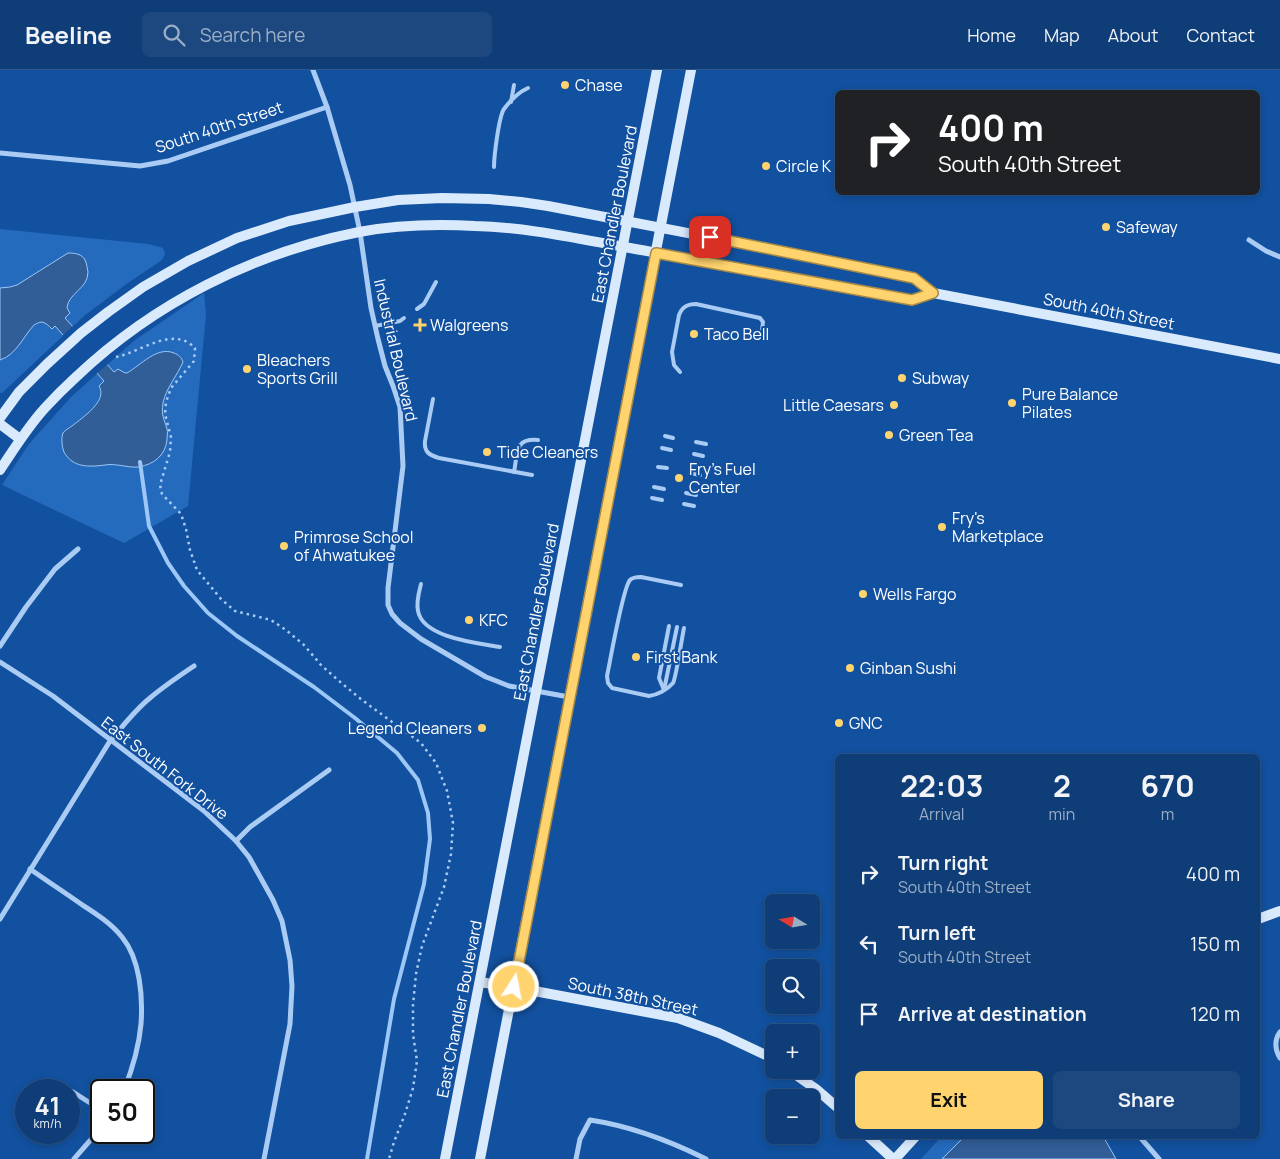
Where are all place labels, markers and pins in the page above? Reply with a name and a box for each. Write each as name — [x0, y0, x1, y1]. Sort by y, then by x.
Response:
place label: Chase — [575, 74, 623, 96]
marker: Chase — [559, 79, 571, 91]
place label: Circle K — [776, 155, 832, 177]
marker: Circle K — [760, 160, 772, 172]
pin — [689, 216, 731, 258]
place label: Safeway — [1116, 216, 1178, 238]
marker: Safeway — [1100, 221, 1112, 233]
place label: Walgreens — [430, 314, 508, 336]
marker: Walgreens — [414, 319, 426, 331]
place label: Taco Bell — [704, 323, 769, 345]
marker: Taco Bell — [688, 328, 700, 340]
place label: Bleachers Sports Grill — [257, 349, 338, 389]
marker: Bleachers Sports Grill — [241, 363, 253, 375]
place label: Subway — [912, 367, 970, 389]
marker: Subway — [896, 372, 908, 384]
place label: Pure Balance Pilates — [1022, 383, 1118, 423]
place label: Little Caesars — [783, 394, 884, 416]
marker: Pure Balance Pilates — [1006, 397, 1018, 409]
marker: Little Caesars — [888, 399, 900, 411]
place label: Green Tea — [899, 424, 973, 446]
marker: Green Tea — [883, 429, 895, 441]
place label: Tide Cleaners — [497, 441, 598, 463]
marker: Tide Cleaners — [481, 446, 493, 458]
place label: Fry's Fuel Center — [689, 458, 756, 498]
marker: Fry's Fuel Center — [673, 472, 685, 484]
place label: Fry's Marketplace — [952, 507, 1044, 547]
marker: Fry's Marketplace — [936, 521, 948, 533]
place label: Primrose School of Ahwatukee — [294, 526, 414, 566]
marker: Primrose School of Ahwatukee — [278, 540, 290, 552]
place label: Wells Fargo — [873, 583, 956, 605]
marker: Wells Fargo — [857, 588, 869, 600]
place label: KFC — [479, 609, 508, 631]
marker: KFC — [463, 614, 475, 626]
place label: First Bank — [646, 646, 718, 668]
marker: First Bank — [630, 651, 642, 663]
place label: Ginban Sushi — [860, 657, 957, 679]
marker: Ginban Sushi — [844, 662, 856, 674]
place label: GNC — [849, 712, 883, 734]
place label: Legend Cleaners — [348, 717, 472, 739]
marker: GNC — [833, 717, 845, 729]
marker: Legend Cleaners — [476, 722, 488, 734]

